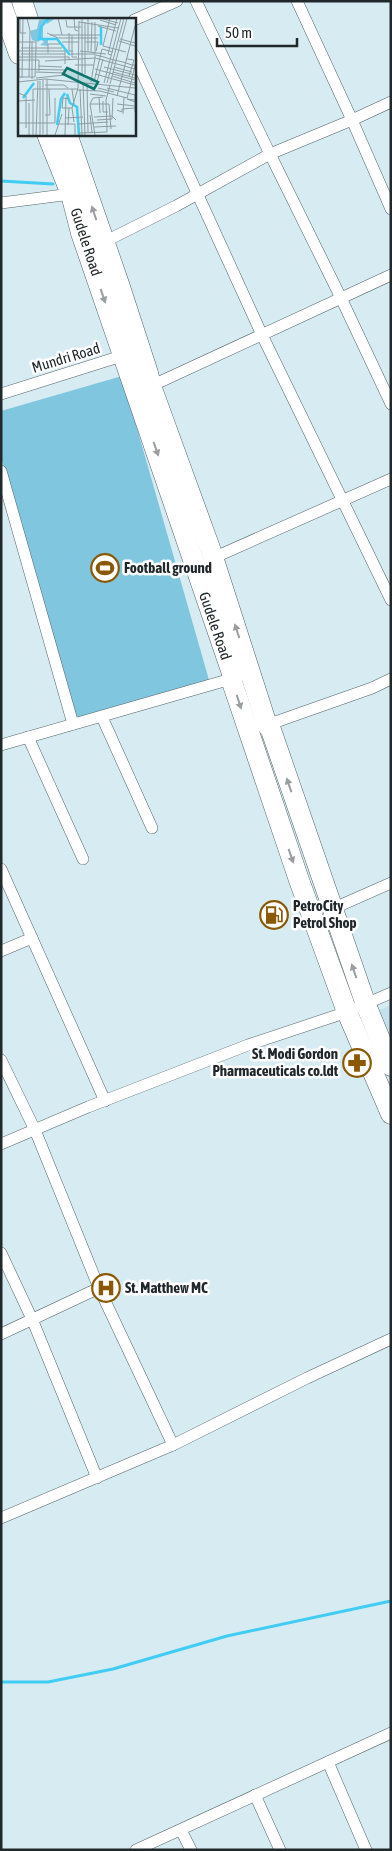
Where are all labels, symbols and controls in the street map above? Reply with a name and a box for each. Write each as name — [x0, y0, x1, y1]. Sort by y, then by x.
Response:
scale bar — [217, 15, 297, 47]
inset map — [18, 18, 135, 135]
text: 50 m — [225, 24, 252, 41]
one-way arrow — [90, 205, 98, 220]
street label: Gudele Road — [68, 206, 105, 278]
one-way arrow — [100, 288, 107, 303]
street label: Mundri Road — [30, 339, 102, 376]
one-way arrow — [152, 442, 160, 457]
sports icon: Football ground — [90, 553, 120, 583]
place label: Football ground — [124, 559, 212, 576]
street label: Gudele Road — [196, 590, 235, 662]
one-way arrow — [233, 624, 240, 639]
one-way arrow — [236, 695, 244, 710]
one-way arrow — [285, 777, 293, 792]
one-way arrow — [288, 849, 295, 864]
place label: PetroCity Petrol Shop — [293, 897, 357, 931]
fuel station icon: PetroCity Petrol Shop — [259, 900, 289, 930]
one-way arrow — [350, 964, 357, 979]
place label: St. Modi Gordon Pharmaceuticals co.ldt — [212, 1045, 339, 1079]
pharmacy icon: St. Modi Gordon Pharmaceuticals co.ldt — [342, 1048, 372, 1078]
hospital icon: St. Matthew MC — [91, 1273, 121, 1303]
place label: St. Matthew MC — [125, 1279, 208, 1296]

